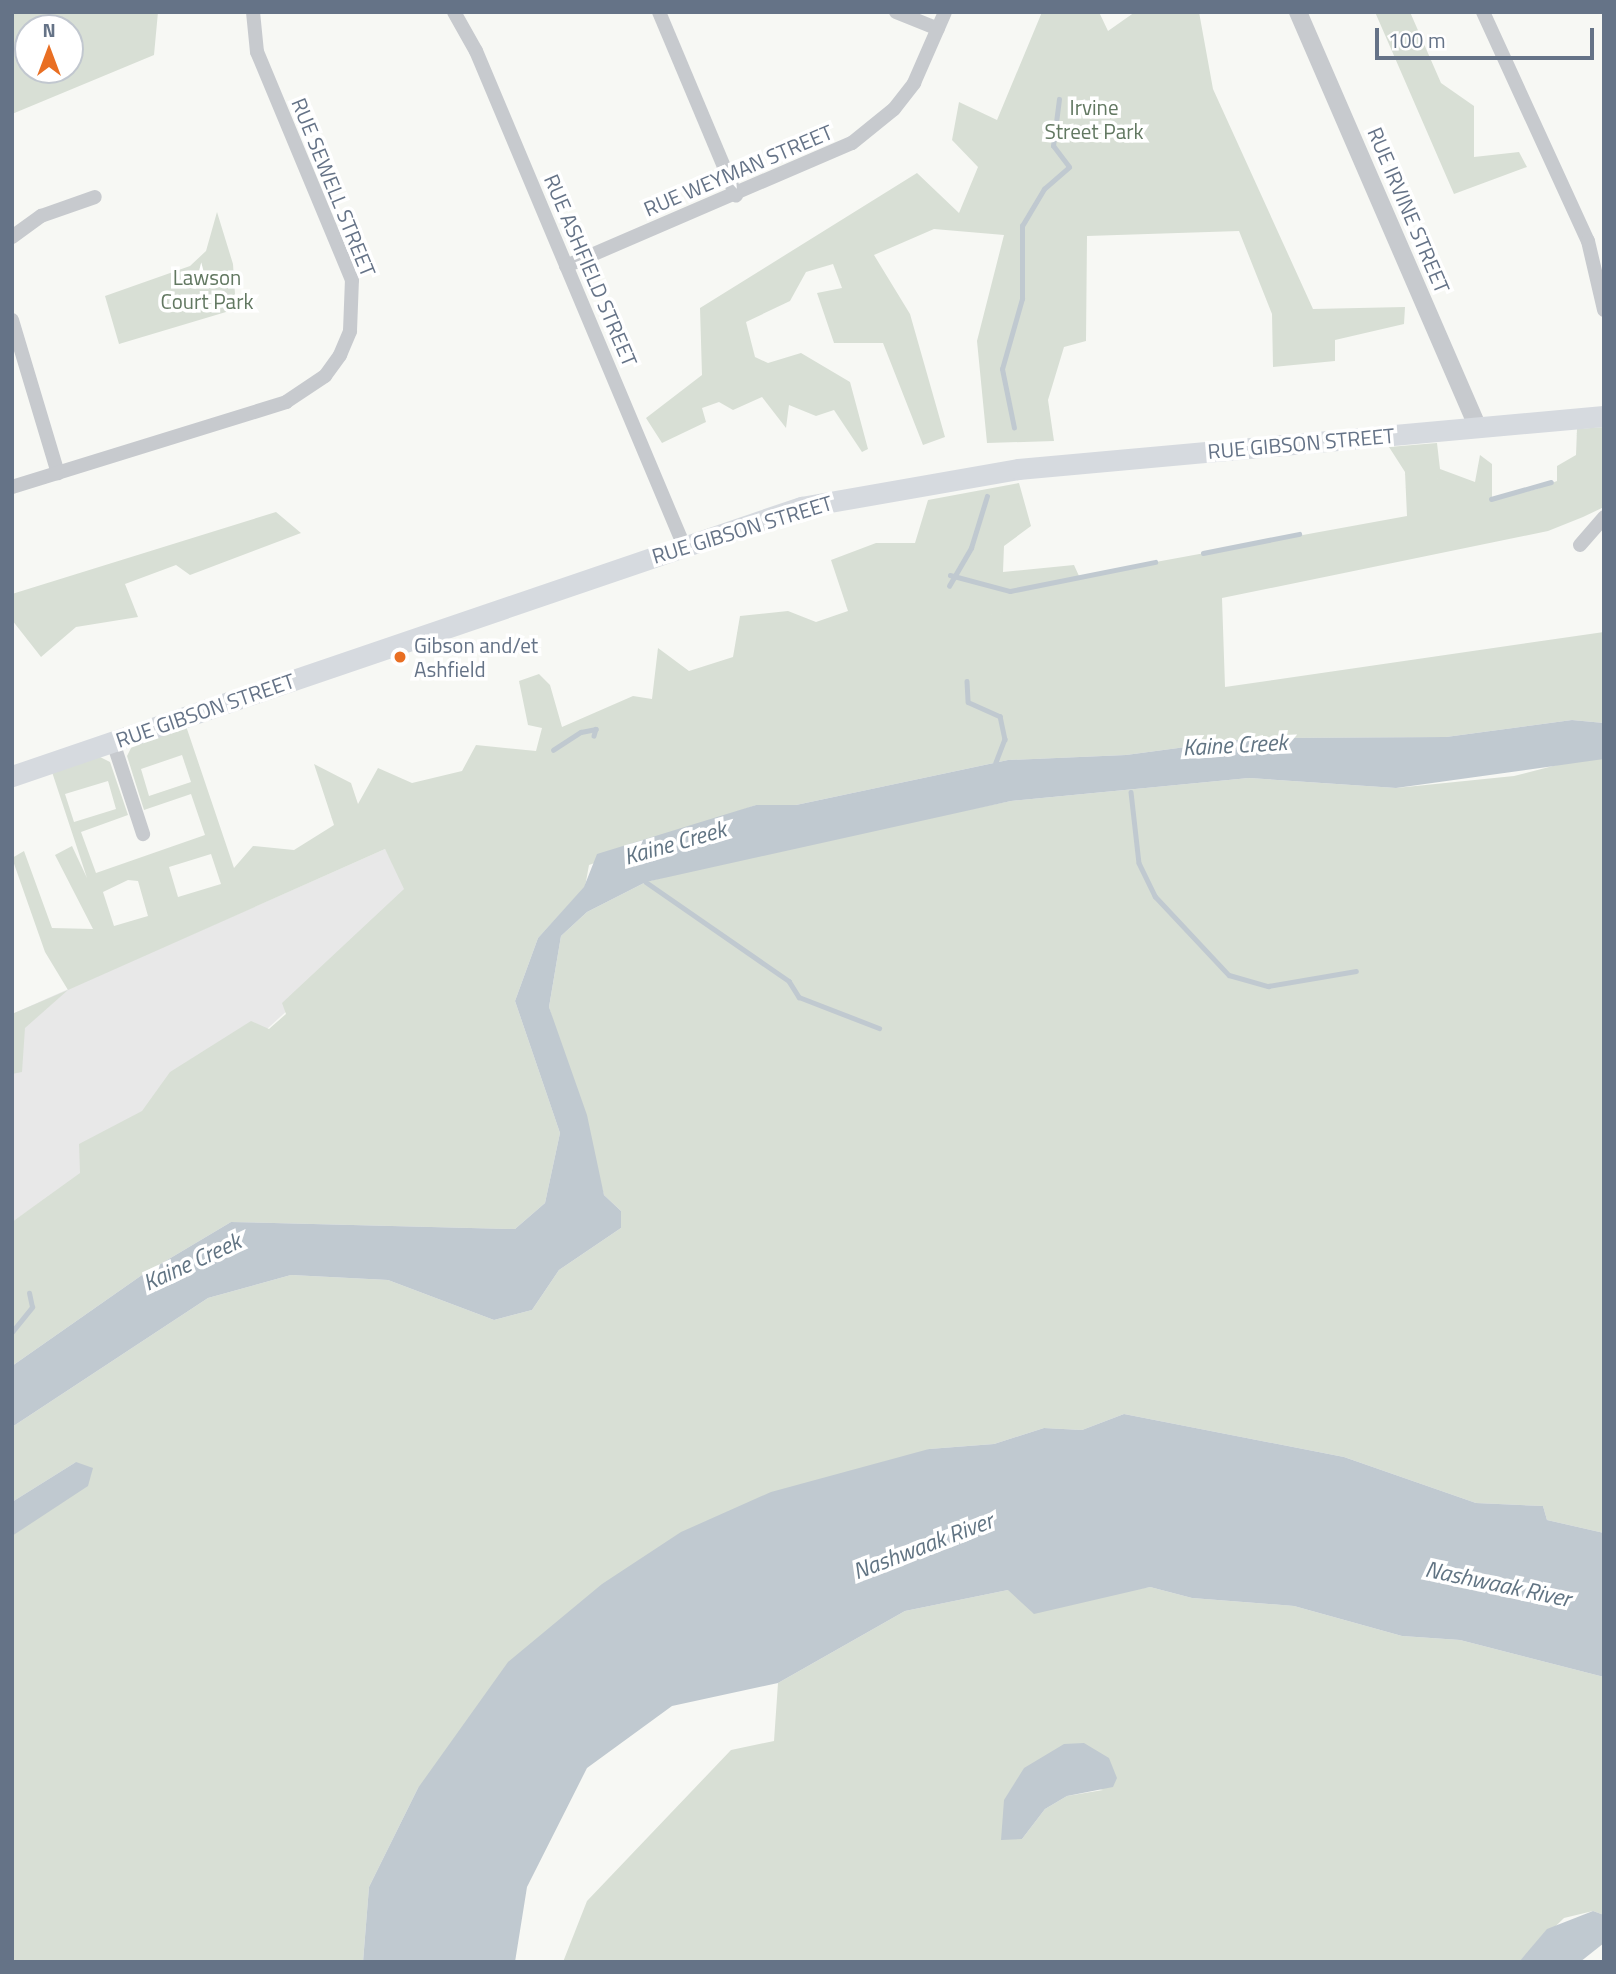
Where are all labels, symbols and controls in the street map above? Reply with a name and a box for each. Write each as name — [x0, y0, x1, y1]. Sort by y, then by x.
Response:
north arrow — [14, 14, 84, 84]
scale bar — [1378, 14, 1597, 58]
text: N — [42, 15, 56, 44]
text: 100 m — [1388, 24, 1445, 56]
street label: RUE SEWELL STREET — [287, 94, 381, 280]
park label: Irvine Street Park — [1045, 94, 1143, 144]
street label: RUE WEYMAN STREET — [640, 119, 836, 221]
street label: RUE IRVINE STREET — [1363, 123, 1455, 297]
street label: RUE ASHFIELD STREET — [539, 170, 643, 370]
park label: Lawson Court Park — [161, 264, 253, 314]
street label: RUE GIBSON STREET — [1207, 422, 1395, 464]
street label: RUE GIBSON STREET — [649, 490, 835, 568]
place label: Gibson and/et Ashfield — [414, 632, 538, 682]
marker: Gibson and/et Ashfield — [392, 649, 408, 665]
street label: RUE GIBSON STREET — [112, 668, 298, 752]
water label: Kaine Creek — [1182, 728, 1288, 762]
water label: Kaine Creek — [621, 815, 729, 871]
water label: Kaine Creek — [139, 1227, 245, 1297]
water label: Nashwaak River — [849, 1507, 997, 1585]
water label: Nashwaak River — [1423, 1555, 1573, 1613]

